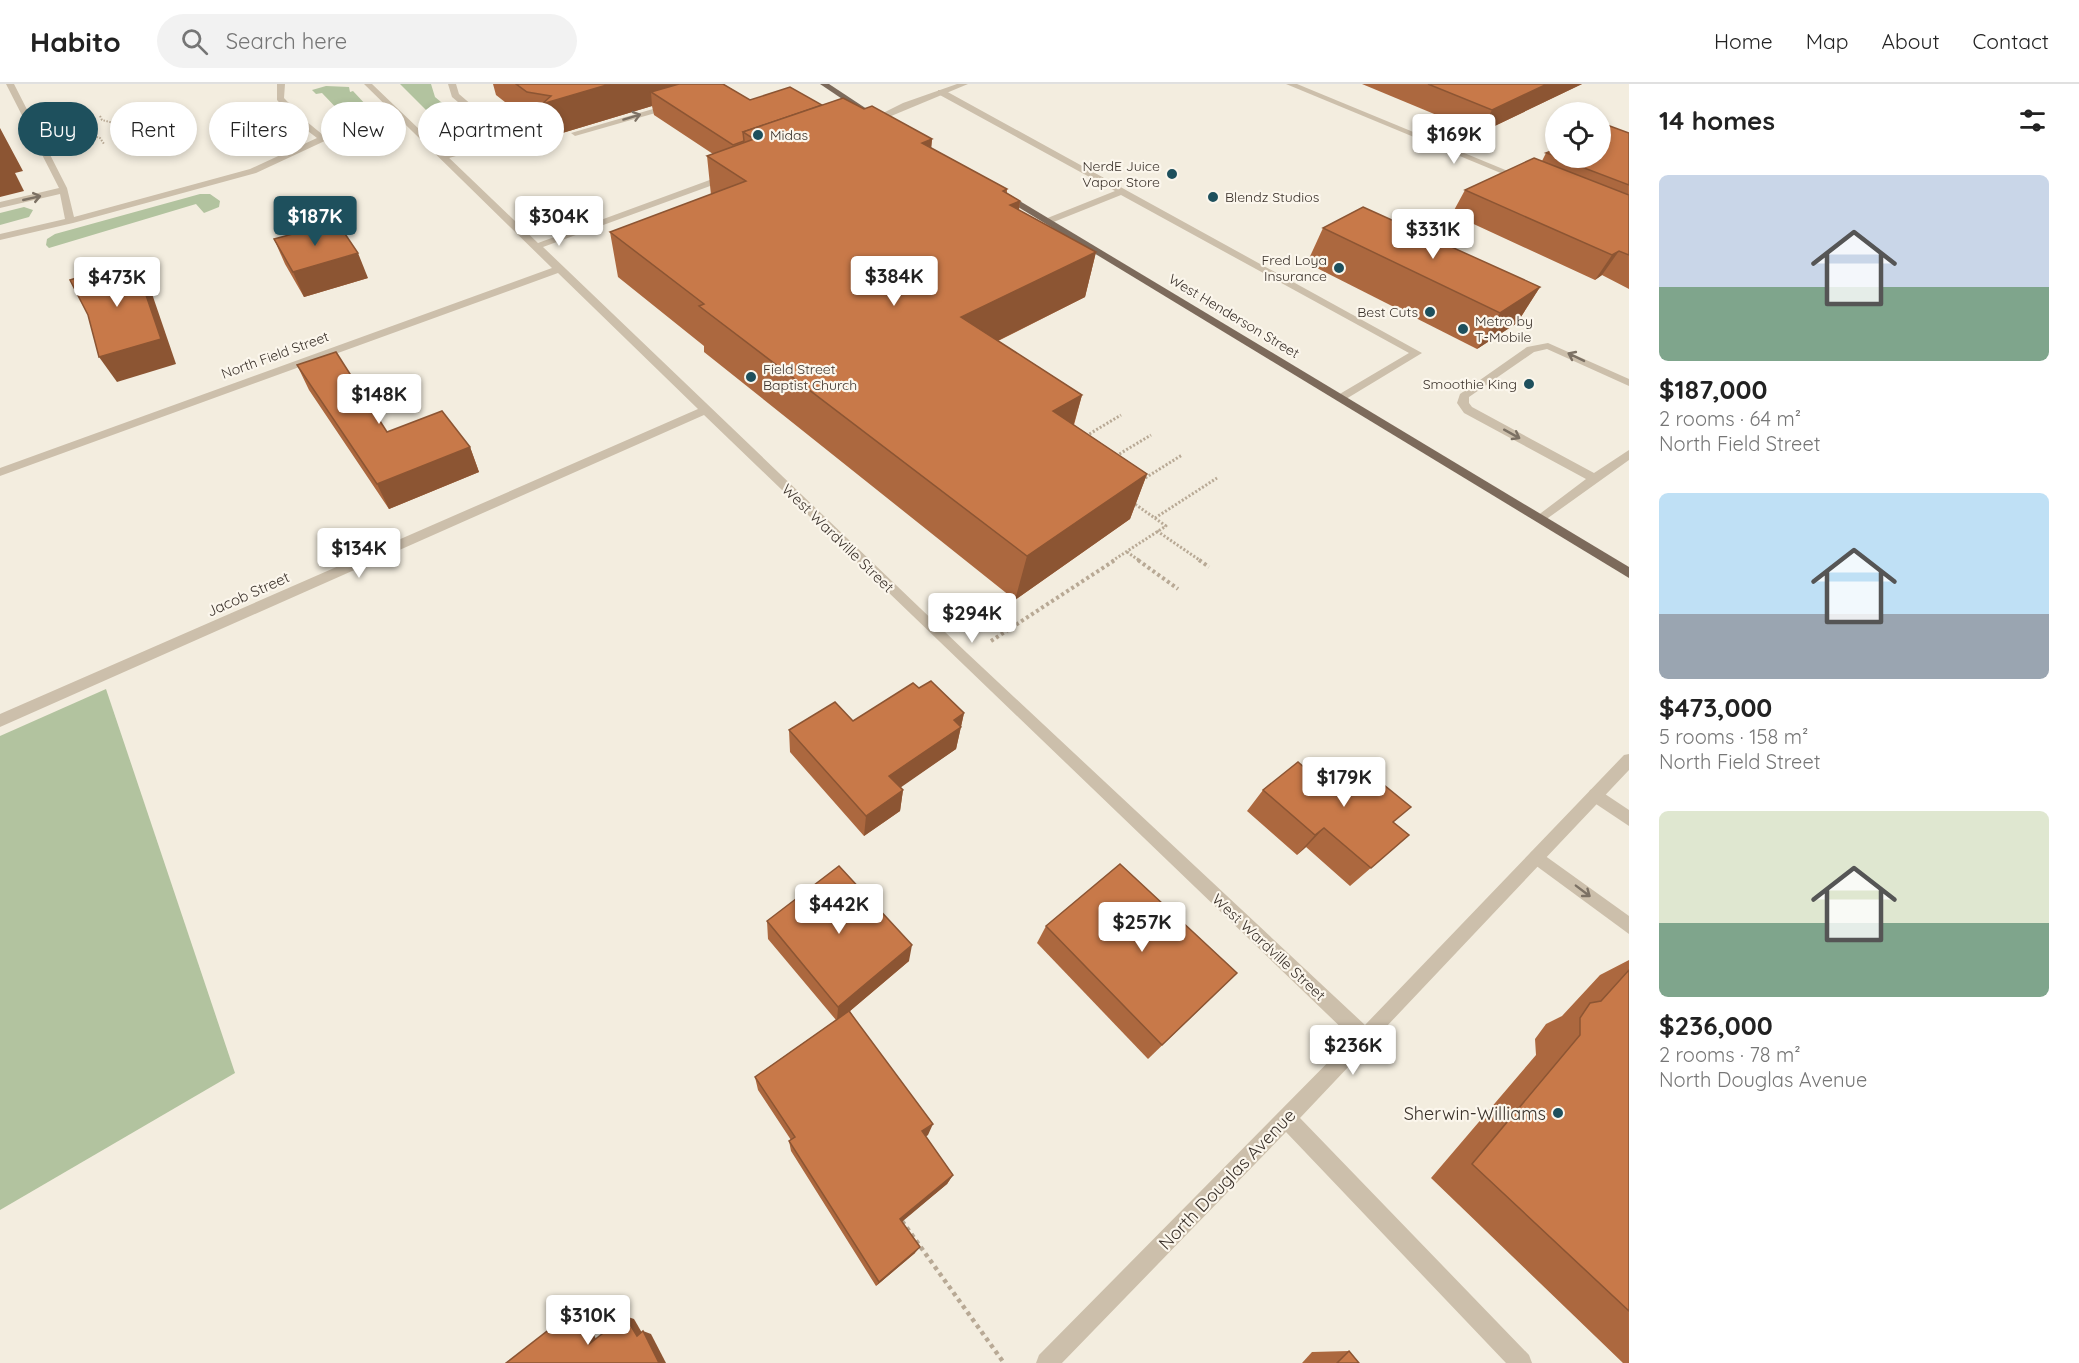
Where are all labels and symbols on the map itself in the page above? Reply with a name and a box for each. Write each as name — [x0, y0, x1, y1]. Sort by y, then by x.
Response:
one-way arrow — [622, 111, 641, 122]
pin: $169K — [1412, 114, 1496, 165]
place label: Midas — [770, 126, 808, 144]
marker: Midas — [751, 128, 765, 142]
place label: NerdE Juice Vapor Store — [1082, 157, 1160, 191]
marker: NerdE Juice Vapor Store — [1165, 167, 1179, 181]
place label: Blendz Studios — [1225, 188, 1319, 206]
marker: Blendz Studios — [1206, 190, 1220, 204]
one-way arrow — [22, 191, 41, 203]
pin: $187K — [273, 196, 357, 247]
pin: $304K — [517, 196, 601, 247]
pin: $331K — [1391, 209, 1475, 260]
place label: Fred Loya Insurance — [1262, 251, 1327, 285]
pin: $384K — [852, 256, 936, 307]
pin: $473K — [75, 257, 159, 308]
marker: Fred Loya Insurance — [1332, 261, 1346, 275]
street label: West Henderson Street — [1165, 270, 1303, 362]
place label: Best Cuts — [1357, 303, 1418, 321]
marker: Best Cuts — [1423, 305, 1437, 319]
place label: Metro by T-Mobile — [1475, 312, 1533, 346]
marker: Metro by T-Mobile — [1456, 322, 1470, 336]
street label: North Field Street — [219, 327, 331, 383]
one-way arrow — [1568, 351, 1586, 363]
place label: Field Street Baptist Church — [763, 360, 857, 394]
marker: Field Street Baptist Church — [744, 370, 758, 384]
pin: $148K — [337, 374, 421, 425]
place label: Smoothie King — [1423, 375, 1517, 393]
marker: Smoothie King — [1522, 377, 1536, 391]
one-way arrow — [1502, 429, 1520, 440]
street label: West Wardville Street — [778, 480, 898, 596]
pin: $134K — [317, 528, 401, 579]
street label: Jacob Street — [204, 567, 292, 621]
pin: $294K — [930, 593, 1014, 644]
pin: $179K — [1302, 757, 1386, 808]
pin: $442K — [797, 884, 881, 935]
one-way arrow — [1575, 885, 1591, 898]
street label: West Wardville Street — [1208, 889, 1330, 1005]
pin: $257K — [1100, 902, 1184, 953]
pin: $236K — [1311, 1025, 1395, 1076]
place label: Sherwin-Williams — [1404, 1102, 1546, 1125]
street label: North Douglas Avenue — [1154, 1104, 1300, 1254]
marker: Sherwin-Williams — [1551, 1106, 1565, 1120]
pin: $310K — [546, 1295, 630, 1346]

